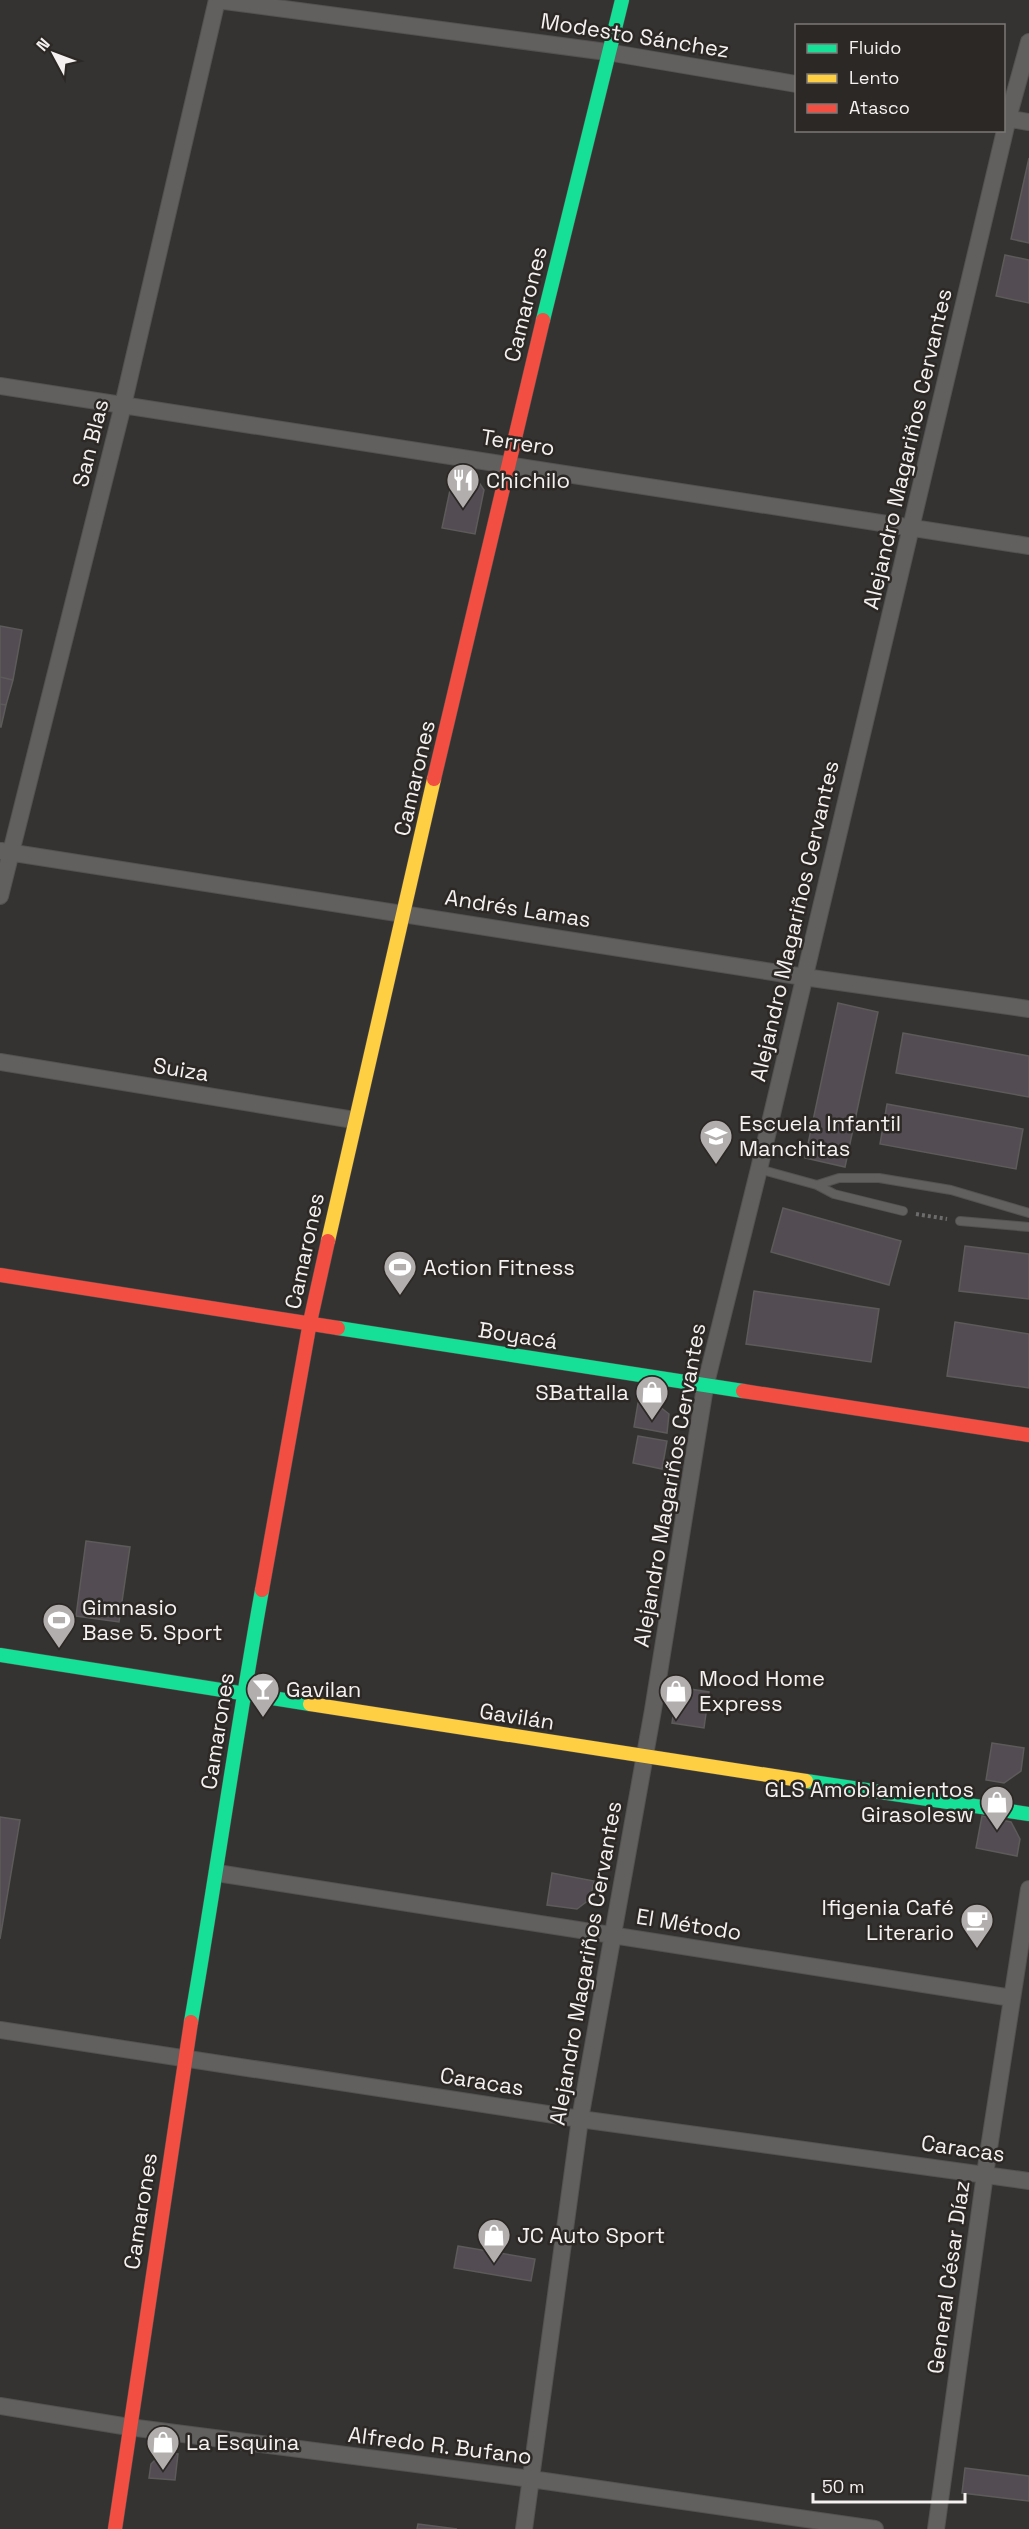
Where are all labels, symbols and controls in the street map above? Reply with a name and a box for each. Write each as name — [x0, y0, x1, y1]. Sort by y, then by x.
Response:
street label: Modesto Sánchez — [539, 6, 731, 64]
north arrow — [24, 24, 84, 84]
legend — [795, 24, 1005, 132]
text: N — [32, 34, 55, 55]
text: Fluido — [849, 36, 901, 59]
text: Lento — [849, 66, 899, 89]
text: Atasco — [849, 96, 910, 119]
street label: Camarones — [497, 243, 553, 365]
street label: Alejandro Magariños Cervantes — [856, 286, 958, 612]
street label: San Blas — [66, 396, 114, 490]
street label: Terrero — [479, 422, 557, 462]
restaurant icon: Chichilo — [445, 462, 481, 509]
place label: Chichilo — [486, 466, 570, 494]
street label: Camarones — [387, 717, 441, 839]
street label: Alejandro Magariños Cervantes — [743, 758, 845, 1084]
street label: Andrés Lamas — [443, 883, 593, 933]
street label: Suiza — [151, 1051, 211, 1087]
place label: Escuela Infantil Manchitas — [739, 1109, 901, 1162]
school or university icon: Escuela Infantil Manchitas — [698, 1118, 734, 1165]
street label: Camarones — [278, 1190, 330, 1312]
sports icon: Action Fitness — [382, 1249, 418, 1296]
place label: Action Fitness — [423, 1253, 575, 1281]
street label: Boyacá — [476, 1315, 560, 1355]
street label: Alejandro Magariños Cervantes — [627, 1321, 711, 1649]
shop icon: SBattalla — [634, 1374, 670, 1421]
place label: SBattalla — [535, 1378, 629, 1406]
place label: Gimnasio Base 5. Sport — [82, 1593, 223, 1646]
sports icon: Gimnasio Base 5. Sport — [41, 1602, 77, 1649]
place label: Mood Home Express — [699, 1664, 825, 1717]
street label: Camarones — [194, 1671, 240, 1791]
bar icon: Gavilan — [245, 1671, 281, 1718]
shop icon: Mood Home Express — [658, 1673, 694, 1720]
place label: Gavilan — [286, 1675, 361, 1703]
street label: Gavilán — [478, 1696, 556, 1736]
place label: GLS Amoblamientos Girasolesw — [765, 1775, 974, 1828]
shop icon: GLS Amoblamientos Girasolesw — [979, 1784, 1015, 1831]
street label: Alejandro Magariños Cervantes — [543, 1799, 627, 2127]
place label: Ifigenia Café Literario — [821, 1893, 954, 1946]
street label: El Método — [634, 1902, 744, 1946]
cafe icon: Ifigenia Café Literario — [959, 1902, 995, 1949]
street label: Caracas — [438, 2061, 526, 2101]
street label: Caracas — [919, 2128, 1007, 2168]
street label: Camarones — [117, 2151, 163, 2271]
street label: General César Díaz — [921, 2178, 975, 2376]
shop icon: JC Auto Sport — [476, 2217, 512, 2264]
place label: JC Auto Sport — [517, 2221, 665, 2249]
street label: Alfredo R. Bufano — [347, 2420, 533, 2470]
shop icon: La Esquina — [145, 2424, 181, 2471]
place label: La Esquina — [186, 2428, 300, 2456]
scale bar — [813, 2466, 964, 2504]
text: 50 m — [822, 2475, 864, 2498]

